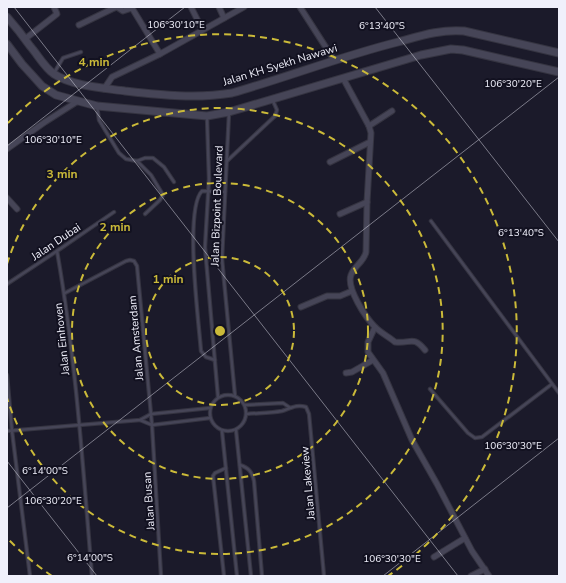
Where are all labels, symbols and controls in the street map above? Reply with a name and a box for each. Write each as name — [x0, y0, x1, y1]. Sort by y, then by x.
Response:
text: 106°30'10"E — [147, 18, 205, 32]
text: 6°13'40"S — [359, 19, 405, 33]
street label: Jalan KH Syekh Nawawi — [220, 40, 339, 90]
text: 4 min — [78, 54, 110, 70]
text: 106°30'20"E — [484, 77, 542, 91]
text: 106°30'10"E — [24, 133, 82, 147]
street label: Jalan Bizpoint Boulevard — [207, 145, 227, 268]
text: 3 min — [46, 166, 78, 182]
text: 2 min — [99, 219, 131, 235]
street label: Jalan Dubai — [27, 220, 84, 265]
text: 6°13'40"S — [498, 226, 544, 240]
text: 1 min — [152, 271, 184, 287]
street label: Jalan Amsterdam — [125, 295, 147, 382]
street label: Jalan Einhoven — [51, 302, 73, 377]
centre of rings — [213, 324, 227, 338]
text: 106°30'30"E — [484, 439, 542, 453]
street label: Jalan Lakeview — [297, 446, 319, 521]
text: 6°14'00"S — [22, 464, 68, 478]
street label: Jalan Busan — [139, 471, 159, 532]
text: 106°30'20"E — [24, 494, 82, 508]
text: 6°14'00"S — [67, 551, 113, 565]
text: 106°30'30"E — [363, 552, 421, 566]

